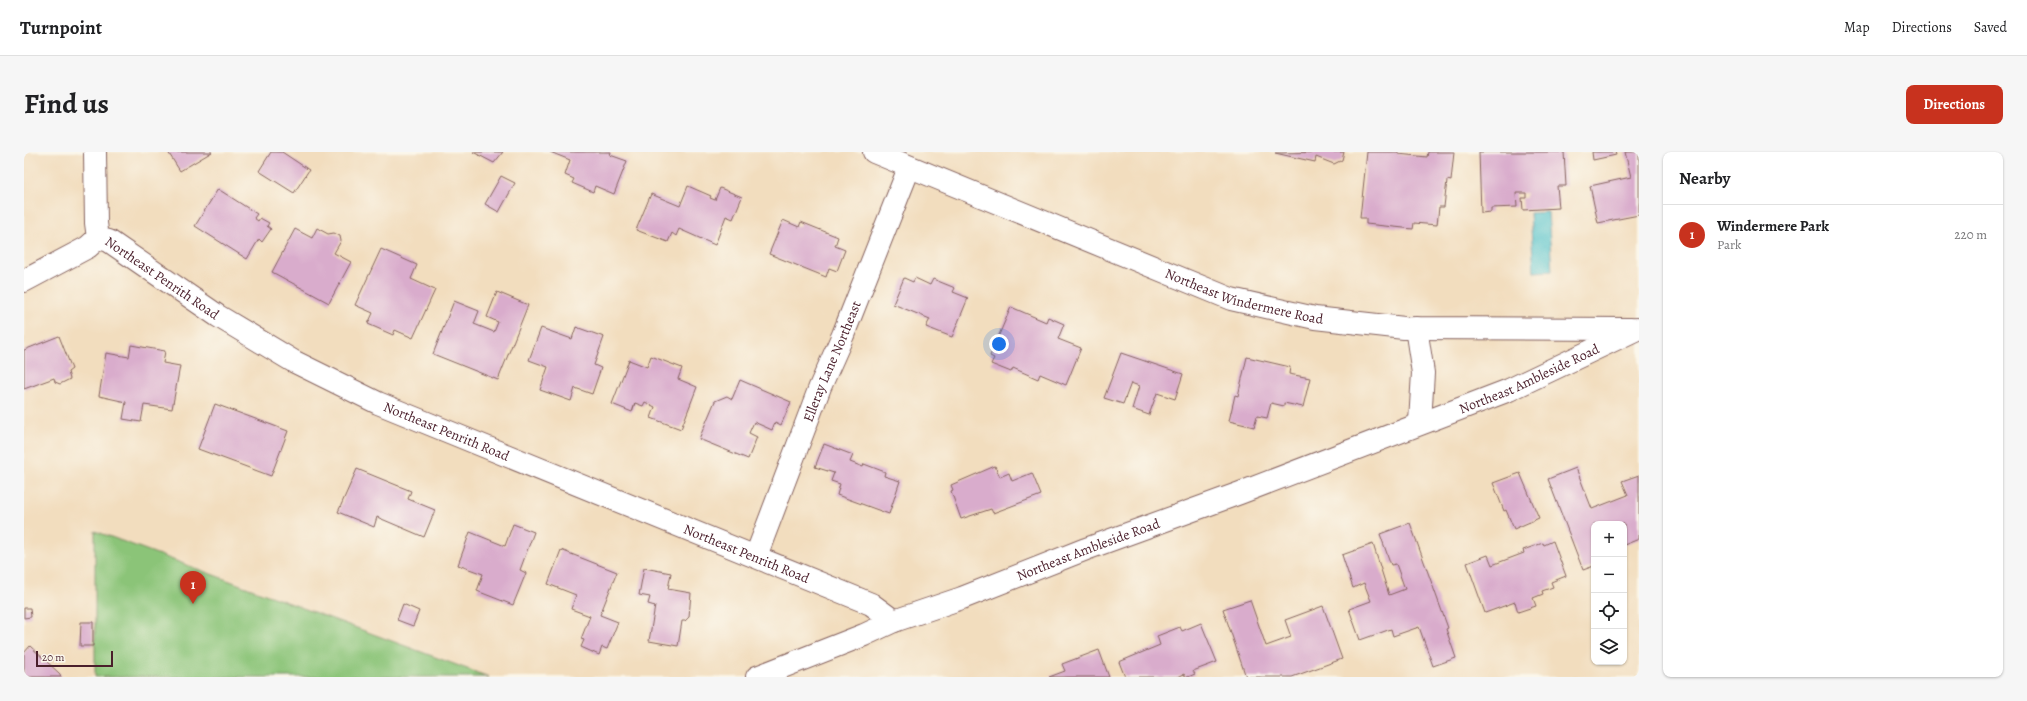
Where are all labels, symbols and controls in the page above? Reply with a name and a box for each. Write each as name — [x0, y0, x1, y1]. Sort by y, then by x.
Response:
text: Turnpoint — [20, 15, 102, 41]
text: Map — [1844, 18, 1870, 37]
text: Directions — [1892, 18, 1952, 37]
text: Saved — [1974, 18, 2007, 37]
text: Find us — [24, 85, 109, 123]
button: Directions — [1906, 85, 2003, 124]
text: Nearby — [1679, 167, 1730, 190]
text: Windermere Park — [1717, 216, 1829, 236]
text: 1 — [1690, 226, 1694, 243]
text: 220 m — [1954, 226, 1987, 243]
street label: Northeast Penrith Road — [101, 232, 223, 324]
text: Park — [1717, 236, 1741, 253]
street label: Northeast Windermere Road — [1162, 263, 1325, 328]
street label: Elleray Lane Northeast — [798, 297, 865, 425]
your location — [989, 334, 1009, 354]
street label: Northeast Ambleside Road — [1456, 339, 1603, 418]
street label: Northeast Penrith Road — [381, 397, 513, 465]
street label: Northeast Ambleside Road — [1014, 513, 1163, 585]
street label: Northeast Penrith Road — [681, 519, 813, 588]
map controls — [1591, 521, 1627, 665]
button: + — [1591, 521, 1627, 557]
button: − — [1591, 557, 1627, 593]
pin: 1 — [180, 571, 206, 604]
button: locate — [1591, 593, 1627, 629]
button: layers — [1591, 629, 1627, 665]
scale bar — [36, 649, 113, 668]
text: 20 m — [42, 650, 64, 665]

